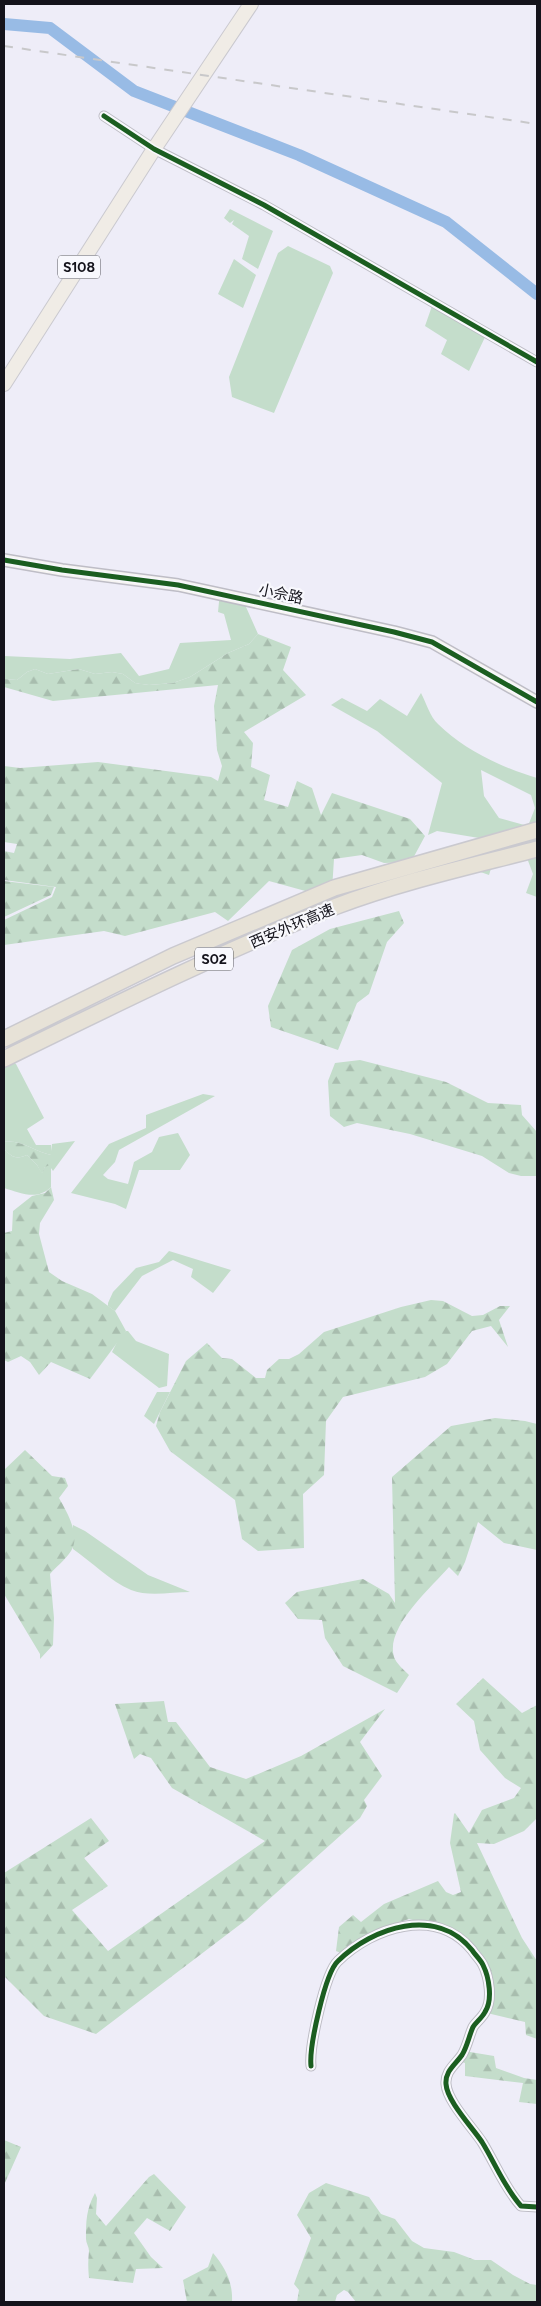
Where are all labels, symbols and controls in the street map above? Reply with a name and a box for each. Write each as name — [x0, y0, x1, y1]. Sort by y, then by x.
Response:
road number: S108 — [58, 256, 100, 278]
street label: 小佘路 — [257, 581, 305, 607]
street label: 西安外环高速 — [247, 900, 337, 952]
road number: S02 — [195, 948, 233, 971]

